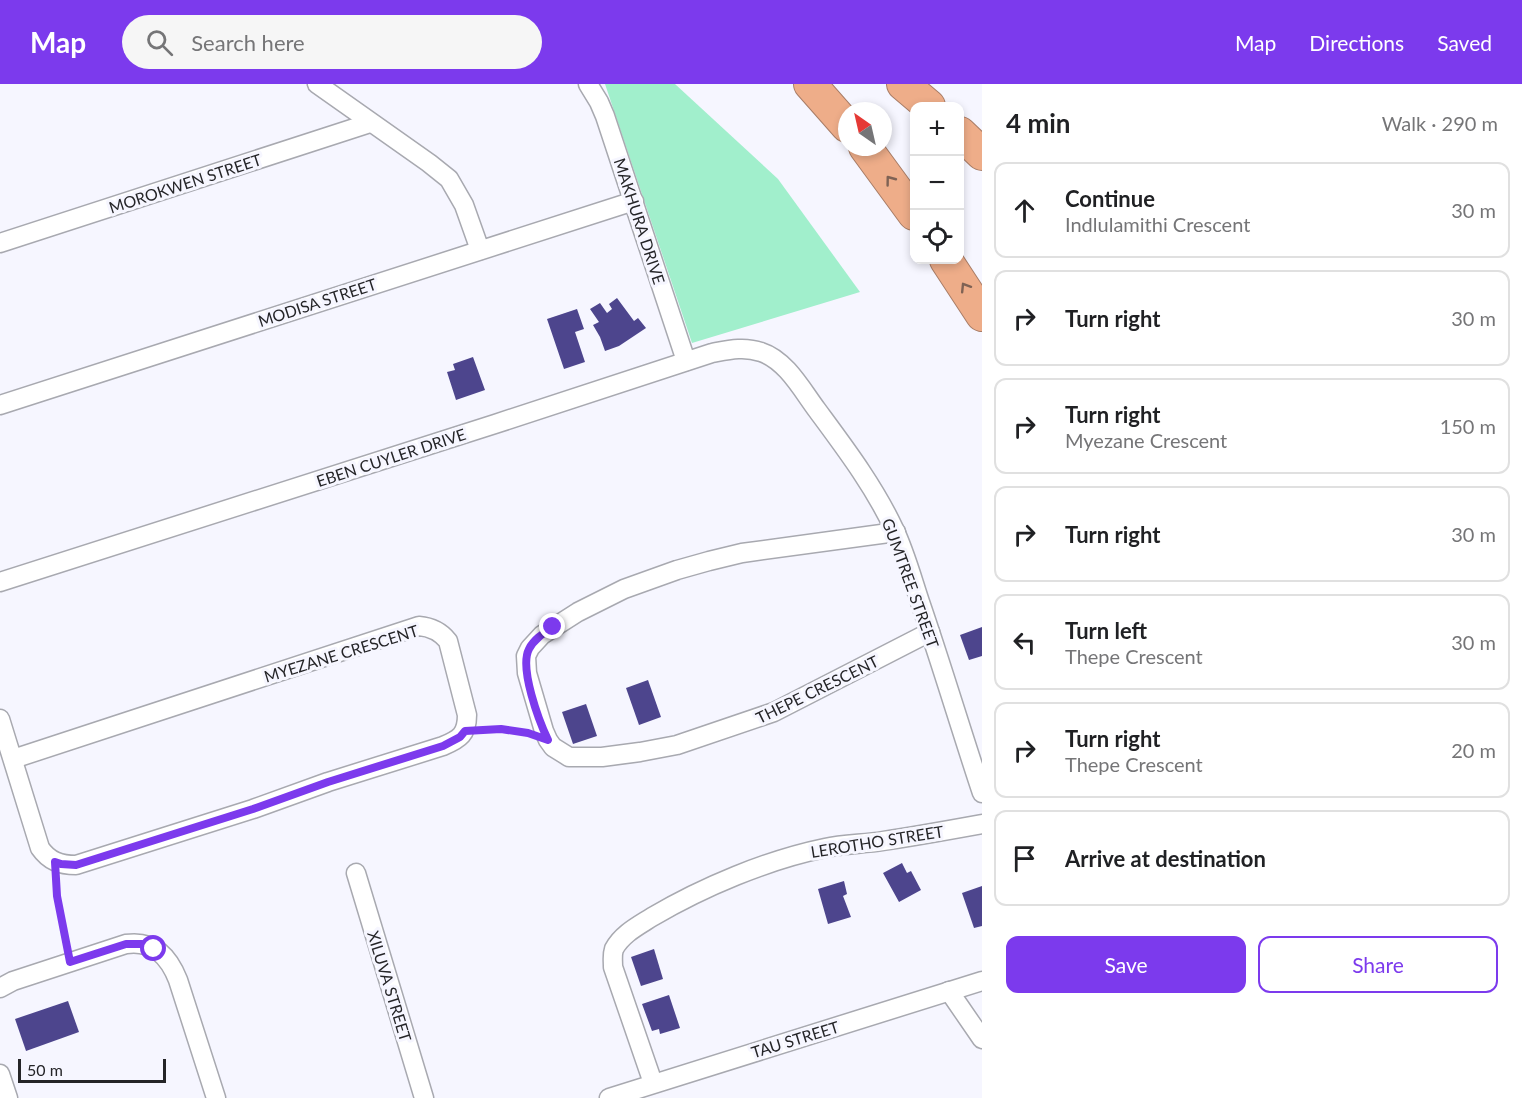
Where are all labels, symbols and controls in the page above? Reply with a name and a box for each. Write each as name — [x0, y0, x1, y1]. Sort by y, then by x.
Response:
search box — [122, 15, 542, 69]
text: Map — [30, 25, 86, 59]
icon: search — [143, 26, 176, 59]
text: Search here — [191, 29, 305, 56]
text: Map — [1235, 30, 1276, 55]
text: Directions — [1309, 30, 1404, 55]
text: Saved — [1437, 30, 1492, 55]
north arrow — [838, 102, 892, 156]
map controls — [910, 102, 964, 264]
button: + — [910, 102, 964, 156]
text: 4 min — [1006, 107, 1070, 139]
text: Walk · 290 m — [1382, 111, 1498, 135]
street label: MOROKWEN STREET — [106, 149, 264, 217]
street label: MAKHURA DRIVE — [611, 156, 669, 286]
button: − — [910, 156, 964, 210]
one-way arrow — [886, 176, 897, 187]
text: Continue — [1065, 185, 1155, 212]
icon: ahead — [1008, 194, 1041, 227]
text: 30 m — [1451, 198, 1496, 222]
button: locate — [910, 210, 964, 264]
text: Indlulamithi Crescent — [1065, 212, 1250, 236]
street label: MODISA STREET — [255, 274, 379, 330]
one-way arrow — [960, 283, 972, 293]
icon: right — [1008, 302, 1041, 335]
text: Turn right — [1065, 305, 1160, 332]
text: 30 m — [1451, 306, 1496, 330]
text: Turn right — [1065, 401, 1160, 428]
icon: right — [1008, 410, 1041, 443]
text: 150 m — [1440, 414, 1496, 438]
street label: EBEN CUYLER DRIVE — [314, 424, 468, 490]
text: Myezane Crescent — [1065, 428, 1227, 452]
street label: GUMTREE STREET — [879, 516, 943, 651]
icon: right — [1008, 518, 1041, 551]
text: Turn right — [1065, 521, 1160, 548]
text: 30 m — [1451, 522, 1496, 546]
route end — [539, 613, 565, 639]
text: Turn left — [1065, 617, 1147, 644]
street label: MYEZANE CRESCENT — [262, 620, 421, 686]
icon: left — [1008, 626, 1041, 659]
text: 30 m — [1451, 630, 1496, 654]
text: Thepe Crescent — [1065, 644, 1203, 668]
street label: THEPE CRESCENT — [753, 651, 882, 727]
text: Turn right — [1065, 725, 1160, 752]
icon: right — [1008, 734, 1041, 767]
text: 20 m — [1451, 738, 1496, 762]
text: Thepe Crescent — [1065, 752, 1203, 776]
street label: LEROTHO STREET — [809, 821, 945, 861]
icon: arrive — [1008, 842, 1041, 875]
text: Arrive at destination — [1065, 845, 1266, 872]
street label: XILUVA STREET — [364, 928, 416, 1044]
route start — [140, 935, 166, 961]
button: Save — [1006, 936, 1246, 993]
button: Share — [1258, 936, 1498, 993]
street label: TAU STREET — [749, 1016, 842, 1061]
scale bar — [18, 1056, 166, 1084]
text: 50 m — [27, 1060, 63, 1079]

